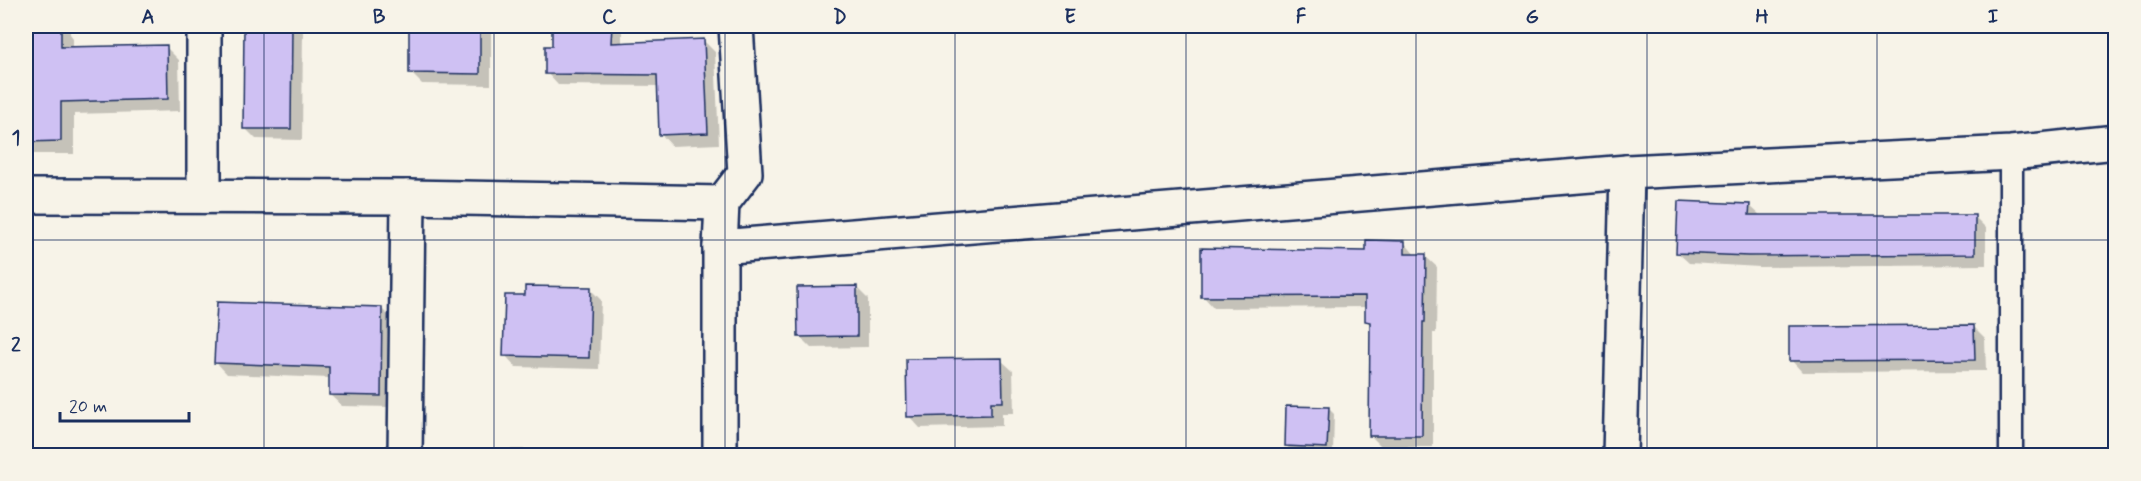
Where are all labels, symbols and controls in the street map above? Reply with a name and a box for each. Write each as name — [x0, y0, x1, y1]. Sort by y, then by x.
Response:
text: A — [141, 4, 155, 31]
text: B — [373, 4, 386, 31]
text: C — [602, 4, 617, 31]
text: D — [833, 4, 847, 31]
text: E — [1064, 4, 1076, 31]
text: F — [1296, 4, 1307, 31]
text: G — [1525, 4, 1539, 31]
text: H — [1755, 4, 1769, 31]
text: I — [1988, 4, 1998, 31]
text: 1 — [12, 125, 20, 152]
text: 2 — [11, 332, 21, 359]
scale bar — [60, 385, 189, 423]
text: 20 m — [69, 395, 107, 419]

